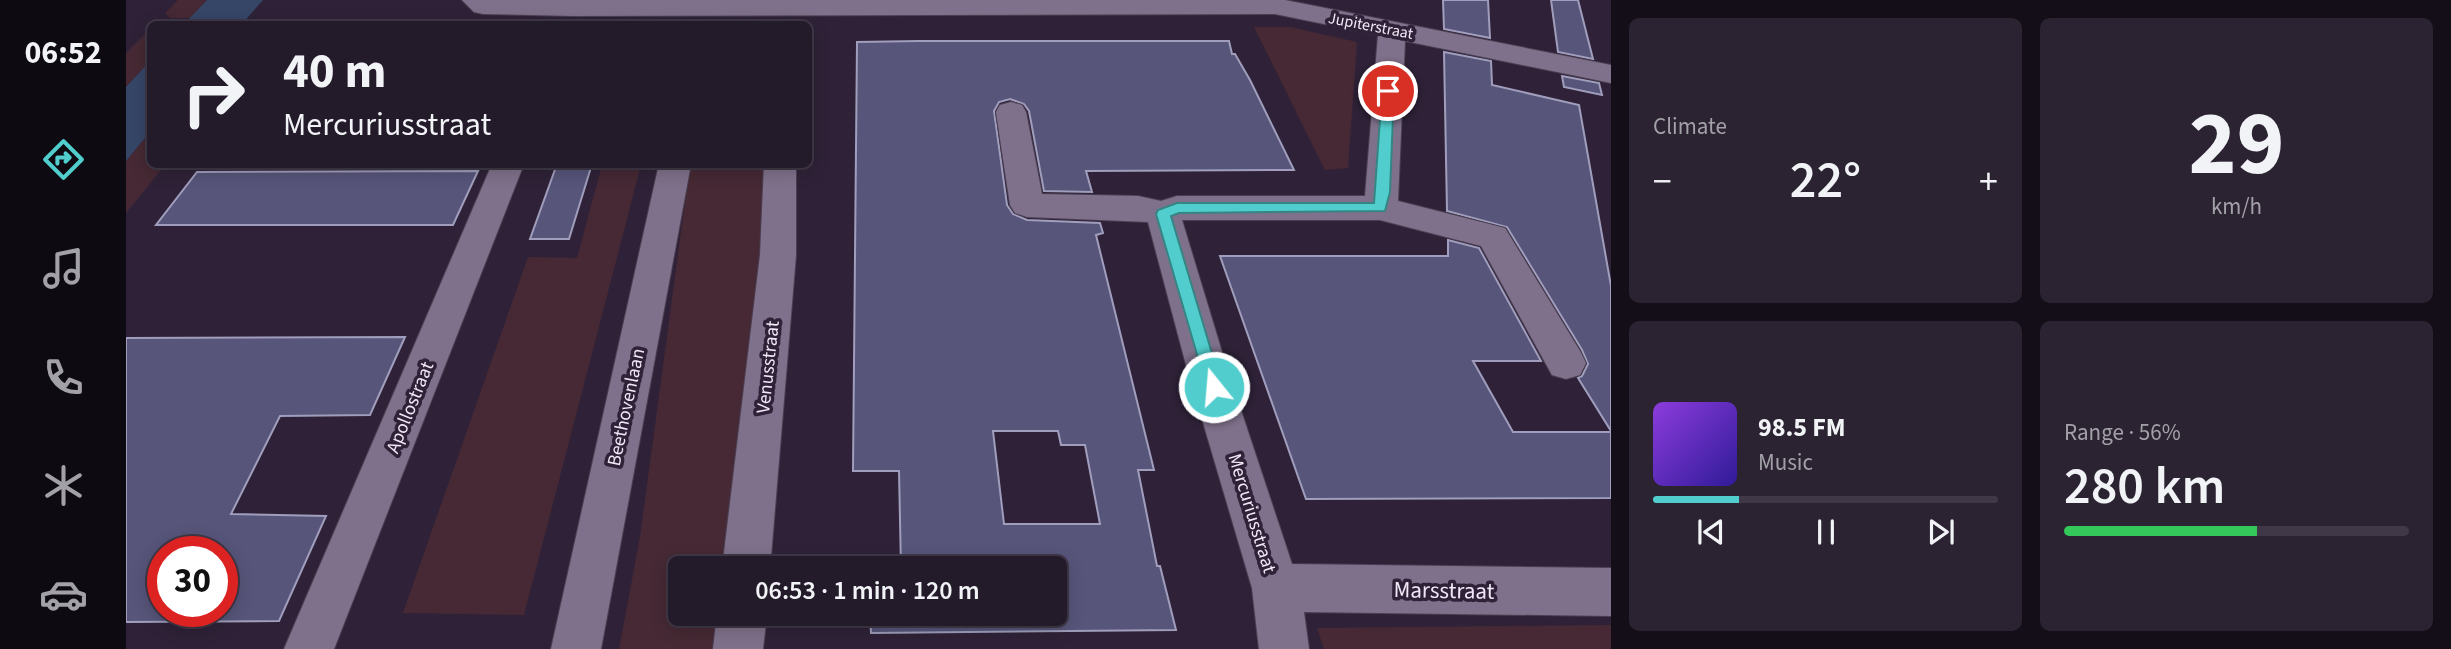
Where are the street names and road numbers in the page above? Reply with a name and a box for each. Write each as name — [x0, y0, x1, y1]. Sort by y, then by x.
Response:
street label: Jupiterstraat — [1326, 7, 1416, 45]
street label: Venusstraat — [750, 319, 787, 415]
street label: Beethovenlaan — [601, 346, 652, 469]
street label: Apollostraat — [380, 357, 441, 457]
street label: Mercuriusstraat — [1221, 450, 1283, 577]
street label: Marsstraat — [1393, 573, 1495, 608]

